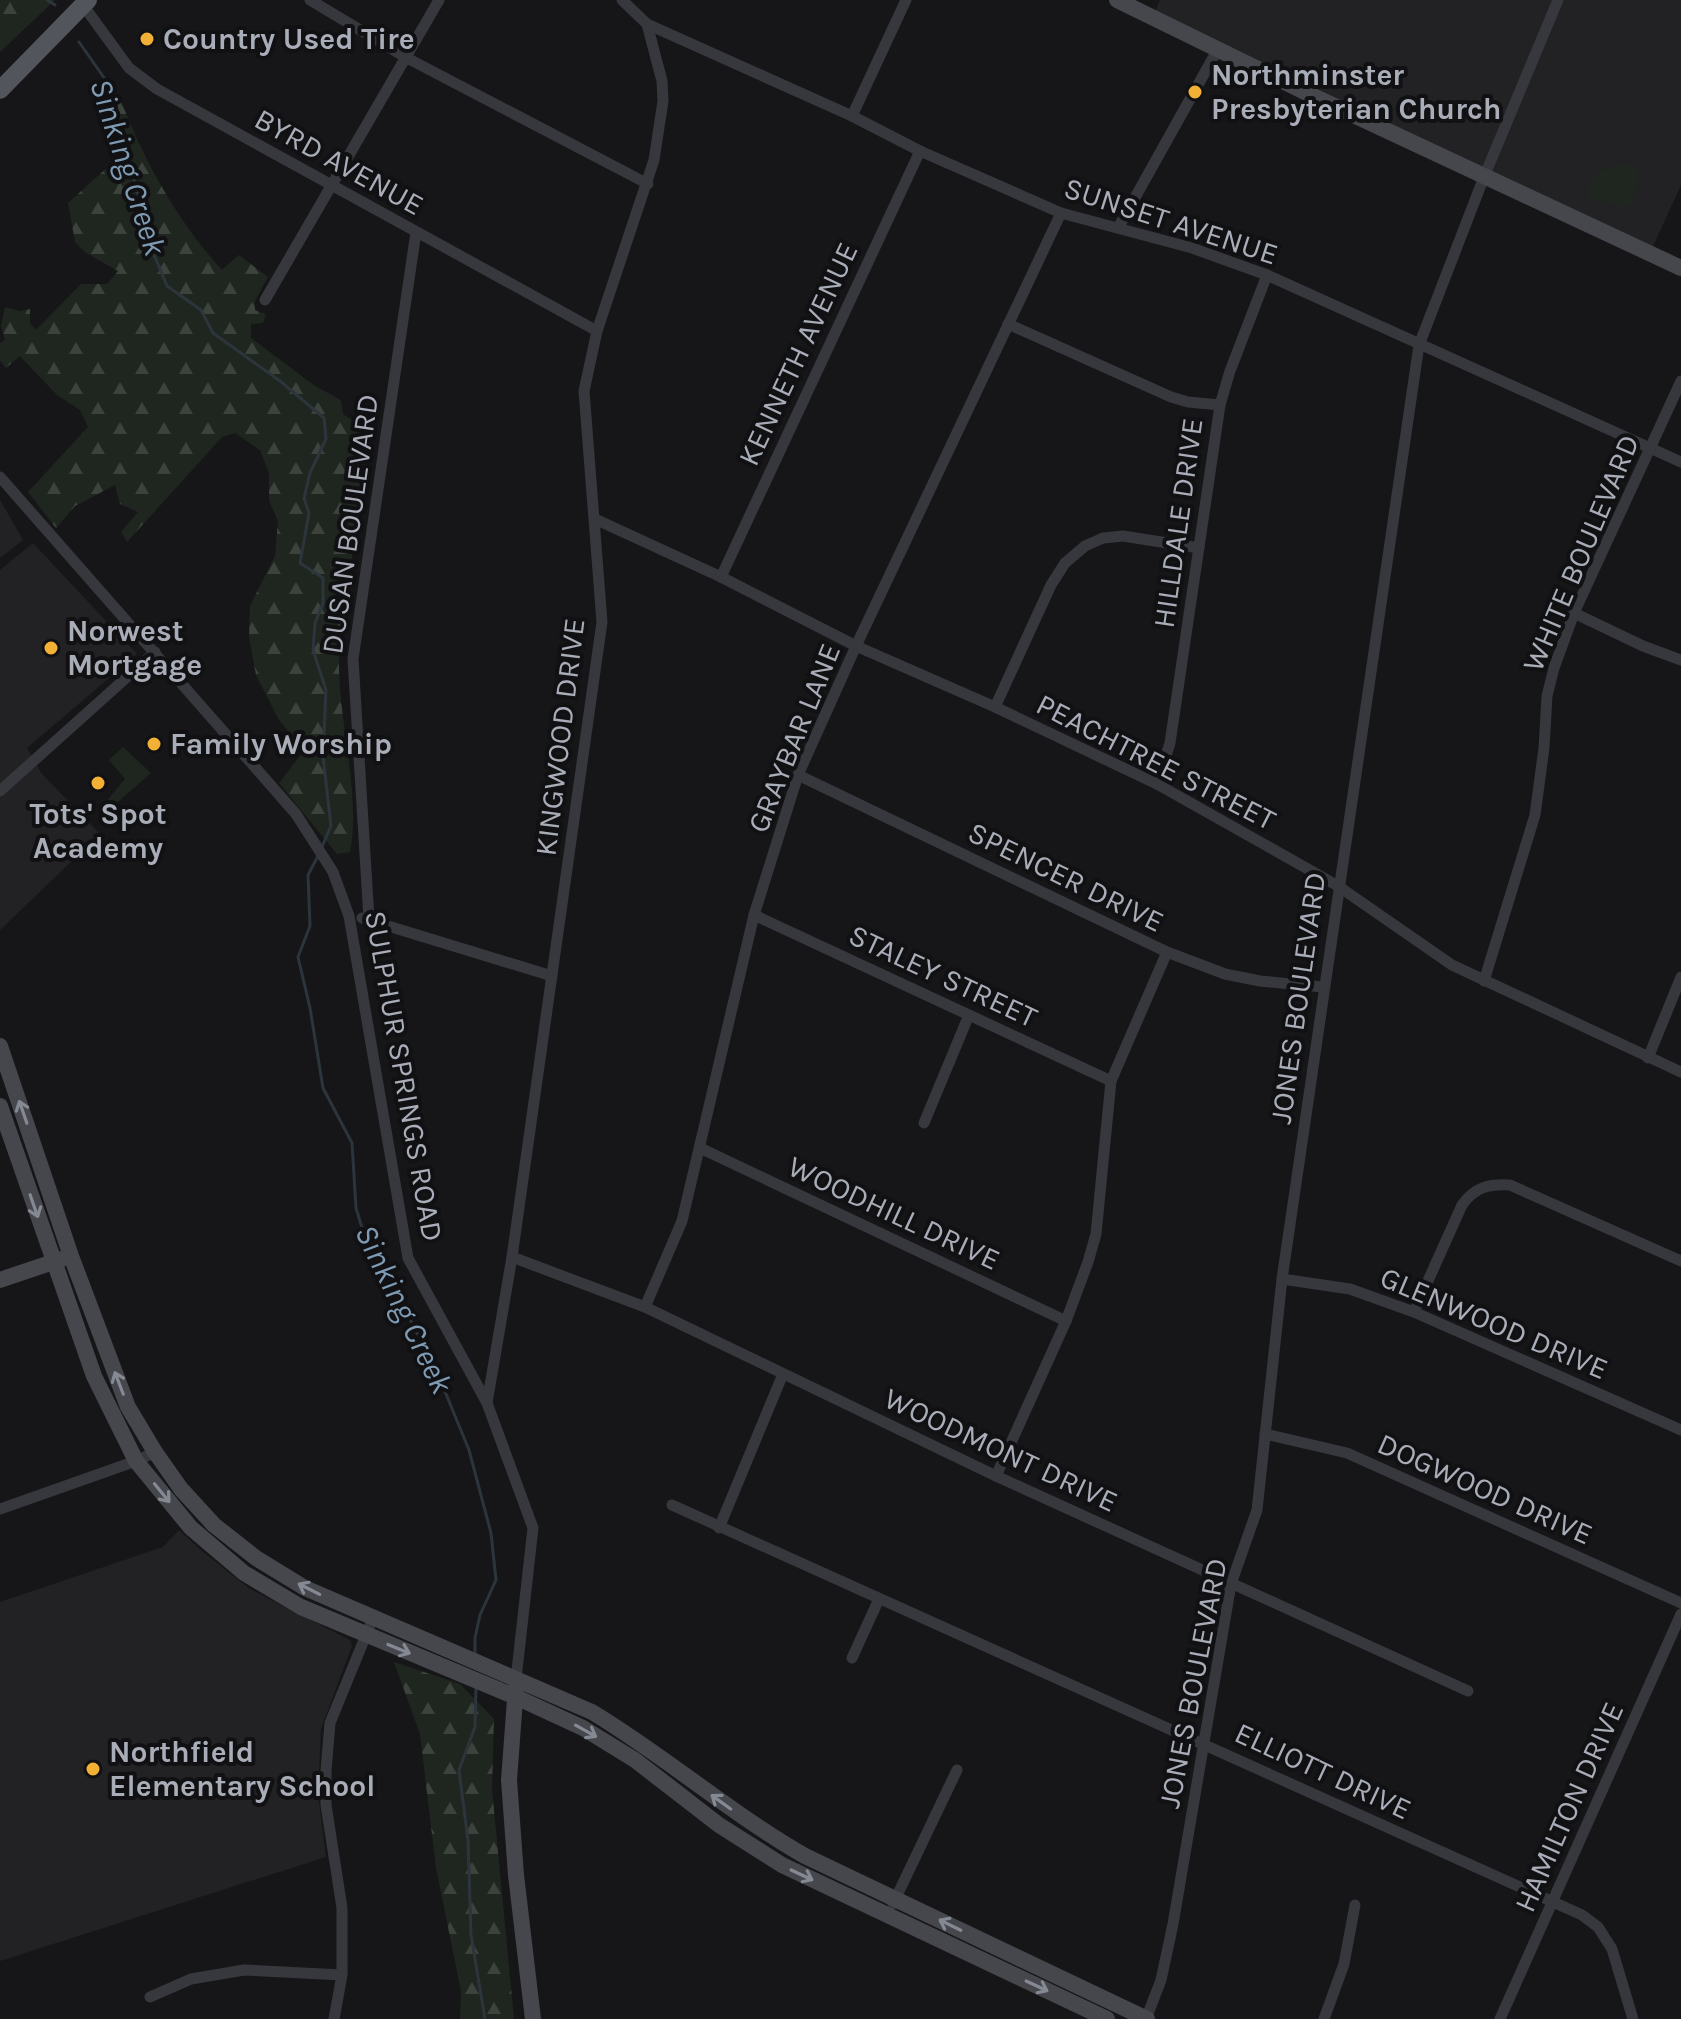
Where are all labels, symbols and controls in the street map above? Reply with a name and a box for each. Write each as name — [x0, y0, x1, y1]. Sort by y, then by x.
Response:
place label: Country Used Tire — [163, 21, 415, 57]
marker: Country Used Tire — [138, 30, 156, 48]
place label: Northminster Presbyterian Church — [1211, 57, 1501, 127]
water label: Sinking Creek — [82, 74, 174, 261]
marker: Northminster Presbyterian Church — [1186, 83, 1204, 101]
street label: BYRD AVENUE — [248, 101, 430, 223]
street label: SUNSET AVENUE — [1060, 170, 1282, 272]
street label: KENNETH AVENUE — [730, 237, 866, 471]
street label: DUSAN BOULEVARD — [314, 392, 386, 656]
street label: HILLDALE DRIVE — [1145, 416, 1211, 630]
street label: WHITE BOULEVARD — [1515, 429, 1647, 677]
place label: Norwest Mortgage — [67, 613, 202, 683]
street label: KINGWOOD DRIVE — [528, 616, 592, 858]
street label: GRAYBAR LANE — [740, 638, 848, 838]
marker: Norwest Mortgage — [42, 639, 60, 657]
street label: PEACHTREE STREET — [1030, 686, 1282, 838]
place label: Family Worship — [170, 726, 392, 762]
marker: Family Worship — [145, 735, 163, 753]
marker: Tots' Spot Academy — [89, 774, 107, 792]
place label: Tots' Spot Academy — [29, 796, 167, 866]
street label: SPENCER DRIVE — [962, 814, 1170, 940]
street label: JONES BOULEVARD — [1263, 870, 1333, 1126]
street label: SULPHUR SPRINGS ROAD — [357, 908, 451, 1244]
street label: STALEY STREET — [843, 917, 1043, 1035]
one-way arrow — [14, 1100, 29, 1125]
street label: WOODHILL DRIVE — [782, 1148, 1006, 1278]
one-way arrow — [28, 1194, 43, 1219]
water label: Sinking Creek — [347, 1219, 461, 1400]
street label: GLENWOOD DRIVE — [1375, 1259, 1613, 1387]
one-way arrow — [111, 1371, 125, 1396]
street label: WOODMONT DRIVE — [879, 1380, 1123, 1520]
street label: DOGWOOD DRIVE — [1372, 1426, 1598, 1552]
one-way arrow — [153, 1482, 171, 1503]
street label: JONES BOULEVARD — [1151, 1555, 1235, 1811]
one-way arrow — [297, 1581, 321, 1596]
one-way arrow — [386, 1642, 411, 1657]
street label: HAMILTON DRIVE — [1507, 1696, 1631, 1918]
street label: ELLIOTT DRIVE — [1229, 1715, 1417, 1827]
one-way arrow — [574, 1723, 597, 1739]
place label: Northfield Elementary School — [109, 1734, 375, 1804]
marker: Northfield Elementary School — [84, 1760, 102, 1778]
one-way arrow — [711, 1794, 733, 1810]
one-way arrow — [789, 1868, 813, 1883]
one-way arrow — [938, 1917, 962, 1932]
one-way arrow — [1024, 1979, 1048, 1994]

